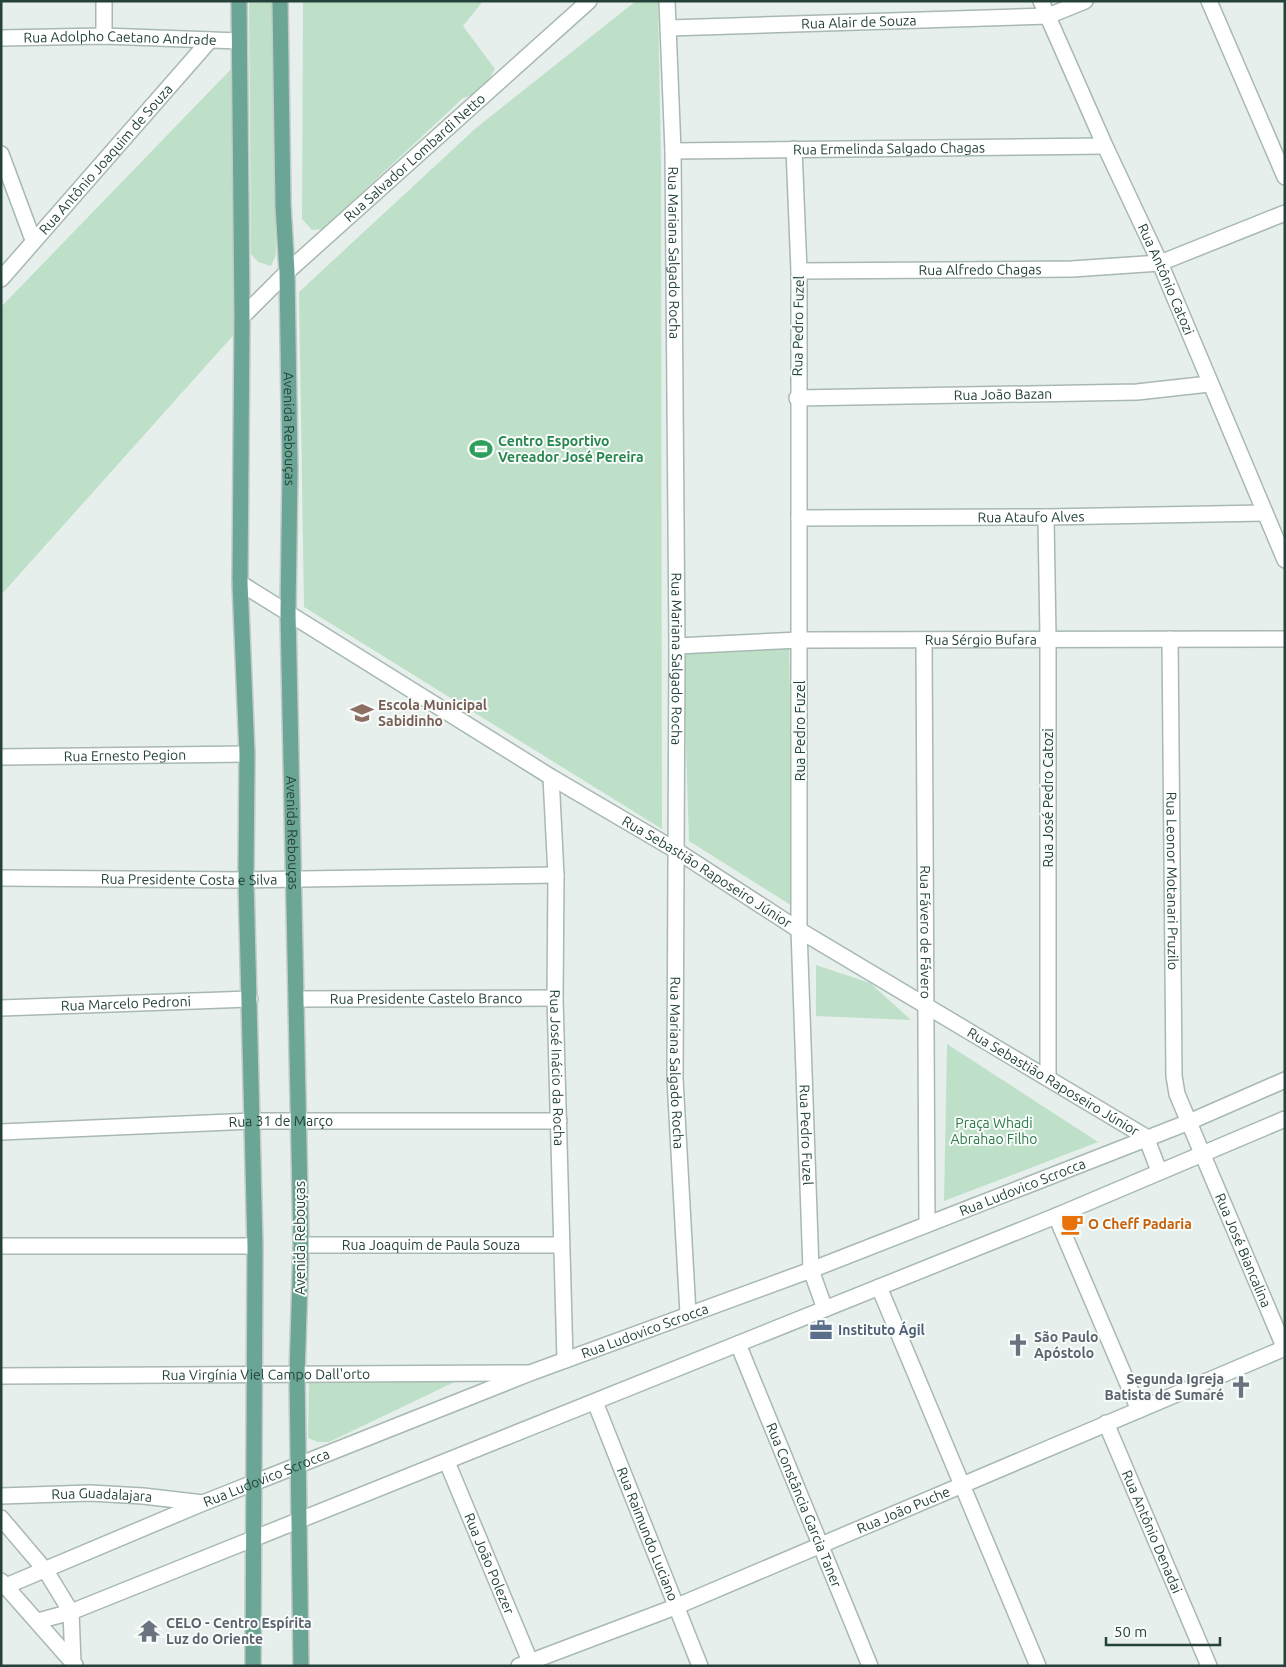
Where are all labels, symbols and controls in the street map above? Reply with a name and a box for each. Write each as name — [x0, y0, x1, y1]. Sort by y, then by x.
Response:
street label: Rua Alair de Souza — [801, 12, 917, 32]
street label: Rua Adolpho Caetano Andrade — [23, 28, 217, 48]
street label: Rua Antônio Joaquim de Souza — [36, 81, 176, 238]
street label: Rua Salvador Lombardi Netto — [341, 90, 488, 225]
street label: Rua Ermelinda Salgado Chagas — [793, 139, 985, 158]
street label: Rua Mariana Salgado Rocha — [665, 167, 683, 339]
street label: Rua Antônio Catozi — [1135, 221, 1197, 337]
street label: Rua Alfredo Chagas — [918, 261, 1042, 278]
street label: Rua Pedro Fuzel — [789, 275, 807, 376]
street label: Avenida Rebouças — [281, 372, 298, 486]
street label: Rua João Bazan — [954, 385, 1052, 403]
place label: Centro Esportivo Vereador José Pereira — [498, 433, 644, 465]
sports icon: Centro Esportivo Vereador José Pereira — [468, 436, 494, 462]
street label: Rua Ataufo Alves — [977, 508, 1085, 525]
street label: Rua Mariana Salgado Rocha — [668, 572, 685, 745]
street label: Rua Sérgio Bufara — [925, 632, 1037, 648]
street label: Rua Pedro Fuzel — [792, 680, 808, 781]
place label: Escola Municipal Sabidinho — [378, 697, 487, 729]
school or university icon: Escola Municipal Sabidinho — [349, 700, 375, 726]
street label: Rua José Pedro Catozi — [1040, 728, 1056, 868]
street label: Rua Ernesto Pegion — [64, 747, 186, 764]
street label: Avenida Rebouças — [283, 776, 302, 890]
street label: Rua Leonor Motanari Pruzilo — [1163, 792, 1181, 970]
street label: Rua Sebastião Raposeiro Júnior — [619, 813, 795, 931]
street label: Rua Fávero de Fávero — [917, 865, 934, 999]
street label: Rua Presidente Costa e Silva — [101, 871, 277, 888]
street label: Rua Mariana Salgado Rocha — [667, 977, 687, 1150]
street label: Rua José Inácio da Rocha — [547, 989, 567, 1146]
street label: Rua Presidente Castelo Branco — [330, 990, 522, 1007]
street label: Rua Marcelo Pedroni — [61, 993, 191, 1014]
street label: Rua Sebastião Raposeiro Júnior — [964, 1024, 1143, 1139]
street label: Rua Pedro Fuzel — [796, 1084, 816, 1186]
street label: Rua 31 de Março — [228, 1113, 333, 1130]
park label: Praça Whadi Abrahao Filho — [951, 1115, 1037, 1147]
street label: Rua Ludovico Scrocca — [957, 1155, 1088, 1219]
street label: Avenida Rebouças — [292, 1181, 308, 1295]
street label: Rua José Biancalina — [1212, 1191, 1274, 1310]
cafe icon: O Cheff Padaria — [1059, 1211, 1085, 1237]
place label: O Cheff Padaria — [1088, 1216, 1192, 1232]
street label: Rua Joaquim de Paula Souza — [342, 1237, 520, 1253]
street label: Rua Ludovico Scrocca — [579, 1300, 711, 1362]
office icon: Instituto Ágil — [808, 1317, 834, 1343]
place label: Instituto Ágil — [838, 1321, 925, 1338]
place label: São Paulo Apóstolo — [1034, 1329, 1099, 1361]
church icon: São Paulo Apóstolo — [1005, 1332, 1031, 1358]
street label: Rua Virgínia Viel Campo Dall'orto — [162, 1366, 370, 1383]
place label: Segunda Igreja Batista de Sumaré — [1105, 1371, 1224, 1403]
church icon: Segunda Igreja Batista de Sumaré — [1228, 1374, 1254, 1400]
street label: Rua Constância Garcia Taner — [763, 1420, 845, 1590]
street label: Rua Ludovico Scrocca — [201, 1446, 332, 1510]
street label: Rua Raimundo Luciano — [614, 1465, 681, 1603]
street label: Rua Antônio Denadai — [1119, 1468, 1185, 1596]
street label: Rua João Puche — [855, 1483, 952, 1537]
street label: Rua Guadalajara — [51, 1485, 153, 1505]
street label: Rua João Polezer — [461, 1511, 518, 1617]
scale bar — [1106, 1614, 1220, 1646]
place label: CELO - Centro Espírita Luz do Oriente — [166, 1615, 312, 1647]
temple icon: CELO - Centro Espírita Luz do Oriente — [136, 1618, 162, 1644]
text: 50 m — [1114, 1623, 1147, 1640]

